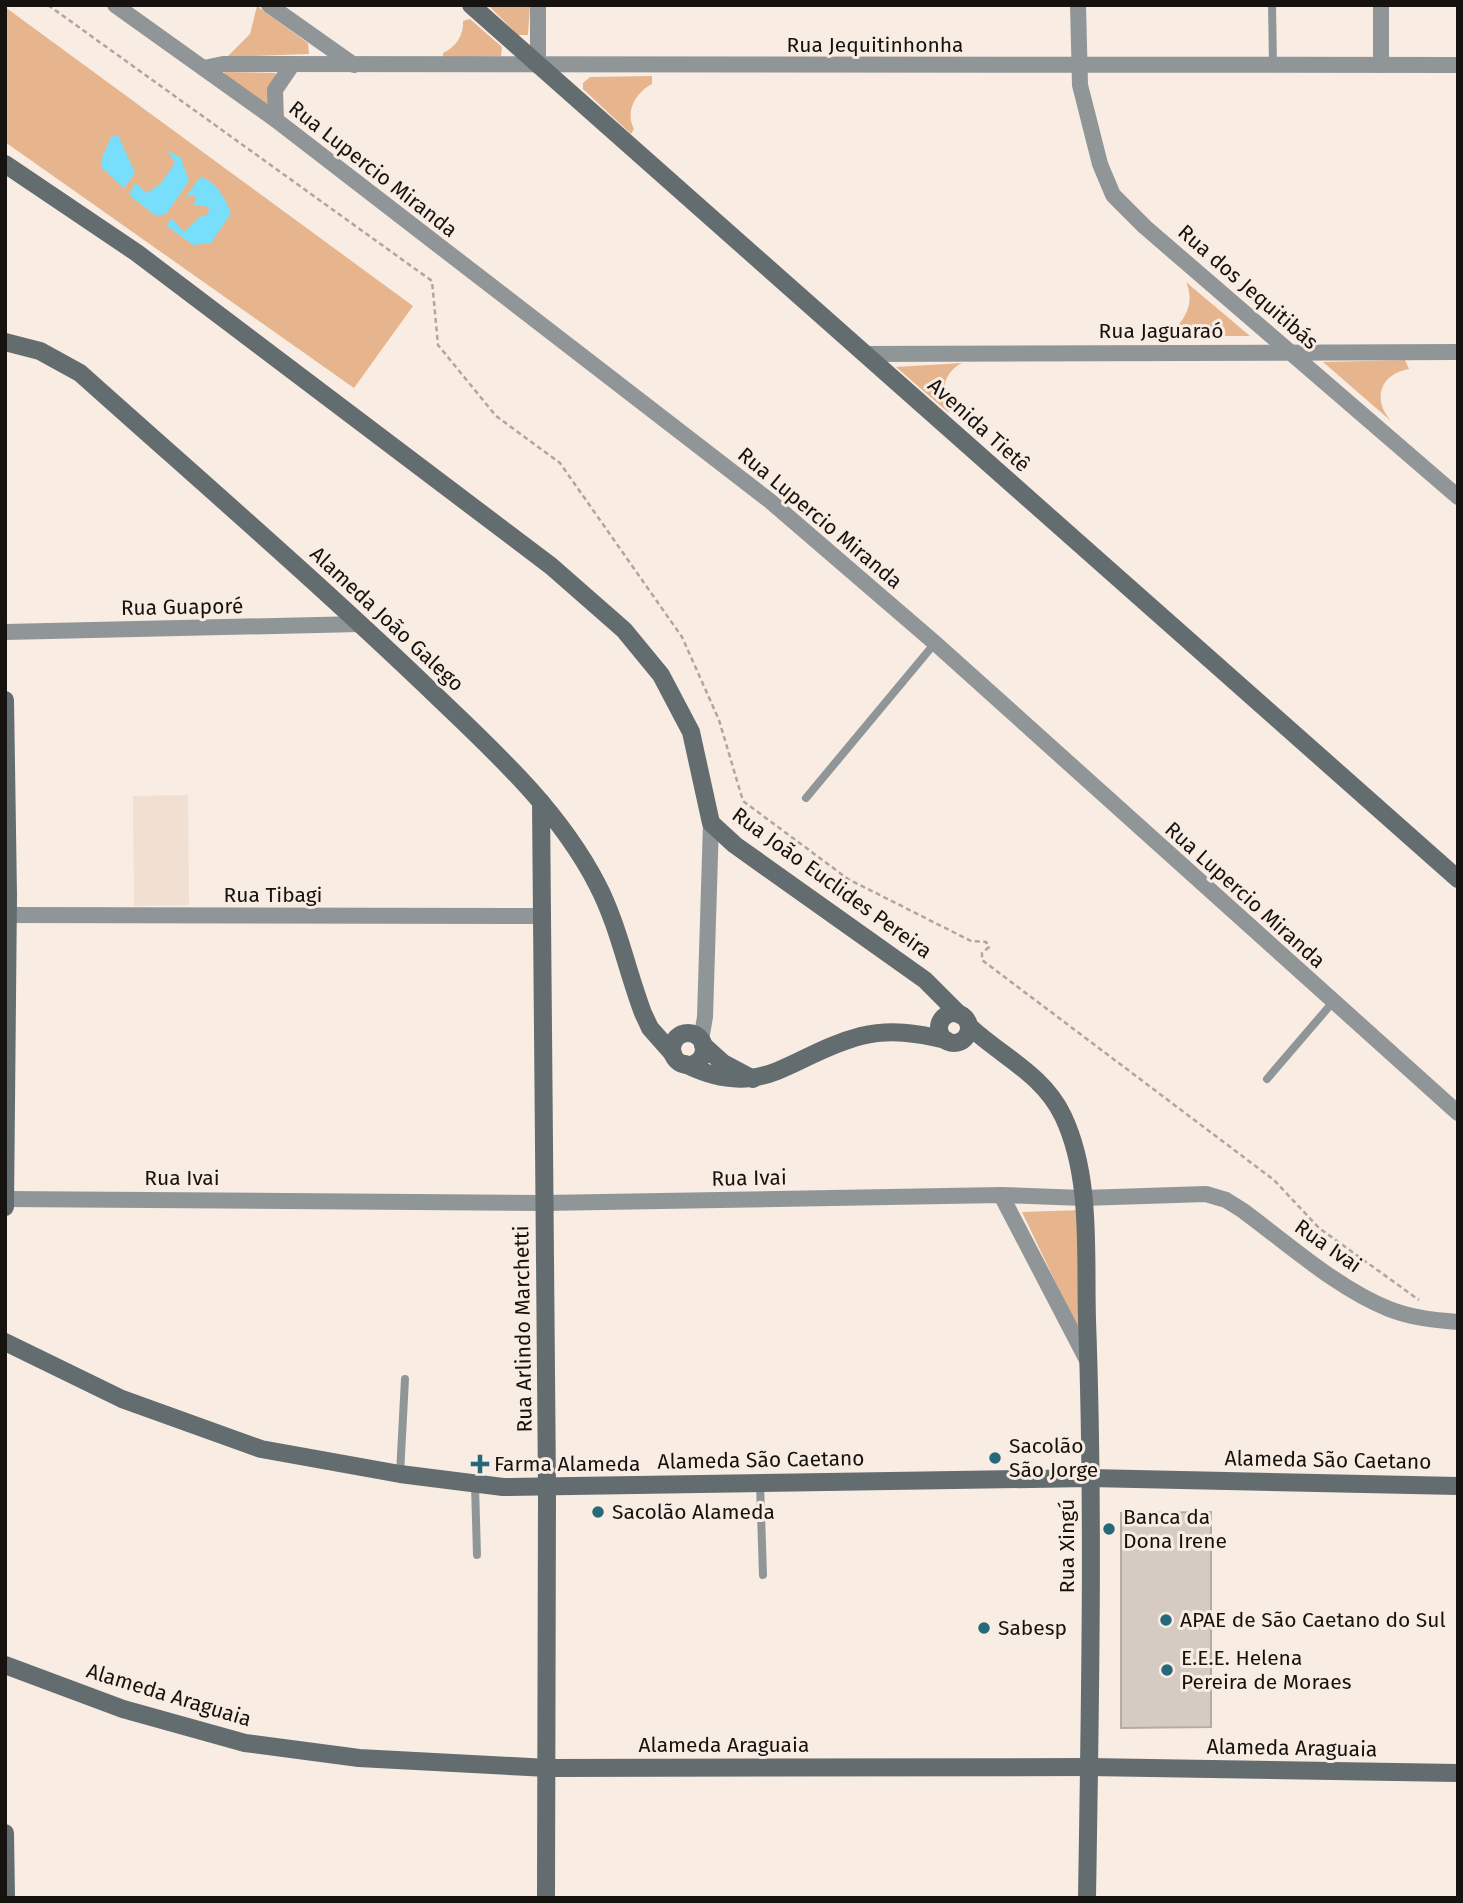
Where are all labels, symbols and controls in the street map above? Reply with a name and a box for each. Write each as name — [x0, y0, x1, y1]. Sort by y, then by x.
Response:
street label: Rua Jequitinhonha — [787, 32, 963, 58]
street label: Rua Lupercio Miranda — [284, 95, 462, 243]
street label: Rua dos Jequitibás — [1173, 219, 1324, 355]
street label: Rua Jaguaraó — [1099, 318, 1223, 344]
street label: Avenida Tietê — [923, 372, 1035, 478]
street label: Rua Lupercio Miranda — [732, 442, 908, 594]
street label: Alameda João Galego — [305, 541, 469, 697]
street label: Rua Guaporé — [121, 593, 243, 621]
street label: Rua João Euclides Pereira — [727, 802, 937, 964]
street label: Rua Lupercio Miranda — [1159, 816, 1331, 974]
street label: Rua Tibagi — [223, 882, 323, 908]
street label: Rua Ivai — [711, 1164, 787, 1192]
street label: Rua Ivai — [144, 1165, 220, 1191]
street label: Rua Ivai — [1290, 1214, 1366, 1278]
street label: Rua Arlindo Marchetti — [508, 1225, 538, 1433]
place label: Sacolão São Jorge — [1009, 1433, 1098, 1483]
street label: Alameda São Caetano — [657, 1445, 865, 1475]
street label: Alameda São Caetano — [1224, 1445, 1432, 1475]
marker: Sacolão São Jorge — [987, 1450, 1003, 1466]
place label: Farma Alameda — [494, 1451, 641, 1477]
marker: Farma Alameda — [472, 1456, 488, 1472]
place label: Sacolão Alameda — [612, 1499, 775, 1525]
street label: Rua Xingú — [1054, 1499, 1080, 1593]
marker: Sacolão Alameda — [590, 1504, 606, 1520]
place label: Banca da Dona Irene — [1123, 1504, 1227, 1554]
marker: Banca da Dona Irene — [1101, 1521, 1117, 1537]
place label: APAE de São Caetano do Sul — [1180, 1607, 1446, 1633]
marker: APAE de São Caetano do Sul — [1158, 1612, 1174, 1628]
place label: Sabesp — [998, 1615, 1067, 1641]
marker: Sabesp — [976, 1620, 992, 1636]
place label: E.E.E. Helena Pereira de Moraes — [1181, 1645, 1352, 1695]
street label: Alameda Araguaia — [84, 1658, 254, 1732]
marker: E.E.E. Helena Pereira de Moraes — [1159, 1662, 1175, 1678]
street label: Alameda Araguaia — [639, 1732, 809, 1758]
street label: Alameda Araguaia — [1206, 1734, 1378, 1762]

